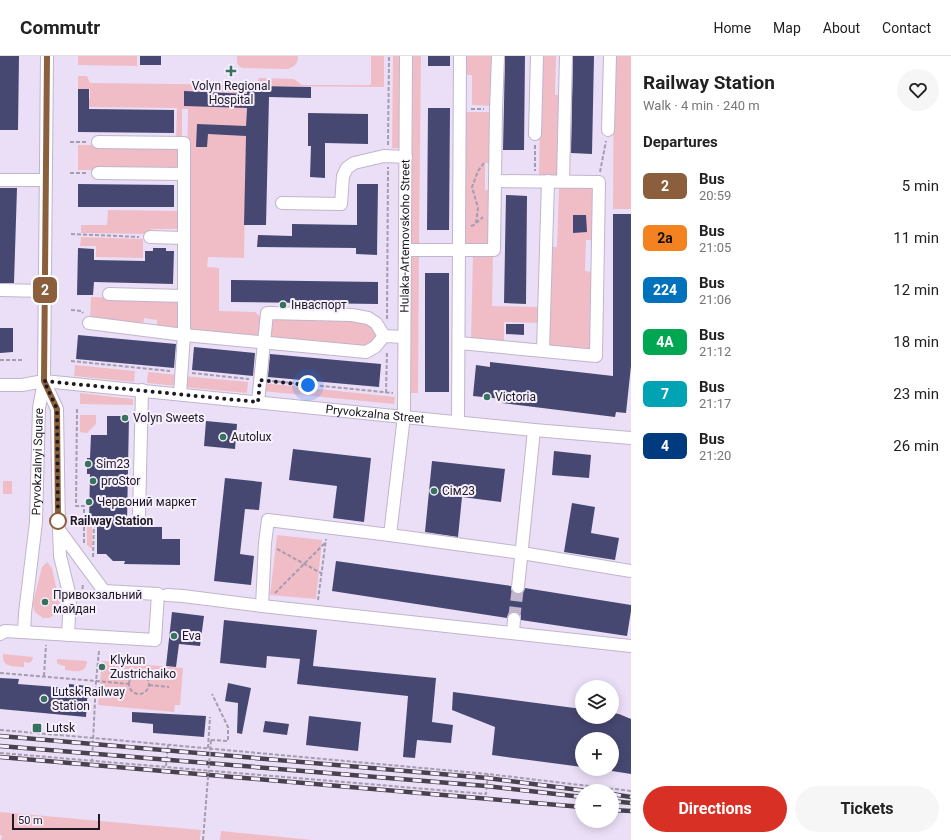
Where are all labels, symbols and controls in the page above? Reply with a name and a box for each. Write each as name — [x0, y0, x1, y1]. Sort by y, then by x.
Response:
text: Commutr — [20, 16, 100, 39]
text: Home — [713, 20, 751, 36]
text: Map — [773, 20, 801, 36]
text: About — [823, 20, 860, 36]
text: Contact — [882, 20, 931, 36]
marker: Volyn Regional Hospital — [225, 65, 237, 77]
button: heart — [897, 69, 939, 111]
text: Railway Station — [643, 71, 775, 94]
place label: Volyn Regional Hospital — [192, 79, 270, 107]
text: Walk · 4 min · 240 m — [643, 98, 760, 113]
text: Departures — [643, 133, 718, 151]
street label: Hulaka-Artemovskoho Street — [398, 159, 412, 313]
text: Bus — [699, 170, 725, 188]
text: 5 min — [902, 177, 939, 195]
text: 2 — [661, 178, 669, 194]
text: 20:59 — [699, 188, 731, 203]
text: Bus — [699, 222, 725, 240]
text: 11 min — [893, 229, 939, 247]
text: 2а — [657, 230, 673, 246]
text: 21:05 — [699, 240, 731, 255]
text: Bus — [699, 274, 725, 292]
line badge: 2 — [32, 277, 58, 303]
text: 12 min — [893, 281, 939, 299]
text: 2 — [41, 282, 49, 298]
text: 224 — [653, 282, 677, 298]
text: 21:06 — [699, 292, 731, 307]
place label: Інваспорт — [291, 298, 347, 312]
marker: Інваспорт — [278, 300, 288, 310]
text: Bus — [699, 326, 725, 344]
text: 18 min — [893, 333, 939, 351]
text: 4А — [656, 334, 674, 350]
text: 21:12 — [699, 344, 731, 359]
your location — [298, 375, 318, 395]
text: Bus — [699, 378, 725, 396]
text: 23 min — [893, 385, 939, 403]
text: 7 — [661, 386, 669, 402]
place label: Victoria — [495, 390, 536, 404]
marker: Victoria — [482, 392, 492, 402]
text: 21:17 — [699, 396, 731, 411]
street label: Pryvokzalna Street — [325, 402, 425, 426]
street label: Pryvokzalnyi Square — [29, 408, 46, 515]
place label: Volyn Sweets — [133, 411, 204, 425]
marker: Volyn Sweets — [120, 413, 130, 423]
place label: Autolux — [231, 430, 272, 444]
text: Bus — [699, 430, 725, 448]
marker: Autolux — [218, 432, 228, 442]
text: 26 min — [893, 437, 939, 455]
text: 4 — [661, 438, 669, 454]
text: 21:20 — [699, 448, 731, 463]
place label: Sim23 — [96, 457, 130, 471]
marker: Sim23 — [83, 459, 93, 469]
place label: proStor — [101, 474, 140, 488]
marker: proStor — [88, 476, 98, 486]
place label: Сім23 — [442, 484, 475, 498]
marker: Сім23 — [429, 486, 439, 496]
place label: Червоний маркет — [97, 495, 197, 509]
marker: Червоний маркет — [84, 497, 94, 507]
marker: Railway Station — [49, 512, 67, 530]
place label: Railway Station — [70, 514, 154, 528]
place label: Привокзальний майдан — [53, 588, 142, 616]
marker: Привокзальний майдан — [40, 597, 50, 607]
place label: Eva — [182, 629, 201, 643]
marker: Eva — [169, 631, 179, 641]
place label: Klykun Zustrichaiko — [110, 653, 176, 681]
marker: Klykun Zustrichaiko — [97, 662, 107, 672]
map controls — [575, 680, 619, 828]
button: layers — [575, 680, 619, 724]
place label: Lutsk Railway Station — [52, 685, 125, 713]
marker: Lutsk Railway Station — [39, 694, 49, 704]
place label: Lutsk — [46, 721, 76, 735]
marker: Lutsk — [31, 722, 43, 734]
button: + — [575, 732, 619, 776]
button: − — [575, 784, 619, 828]
button: Directions — [643, 786, 787, 832]
button: Tickets — [795, 786, 939, 832]
scale bar — [12, 812, 100, 831]
text: 50 m — [18, 814, 43, 827]

